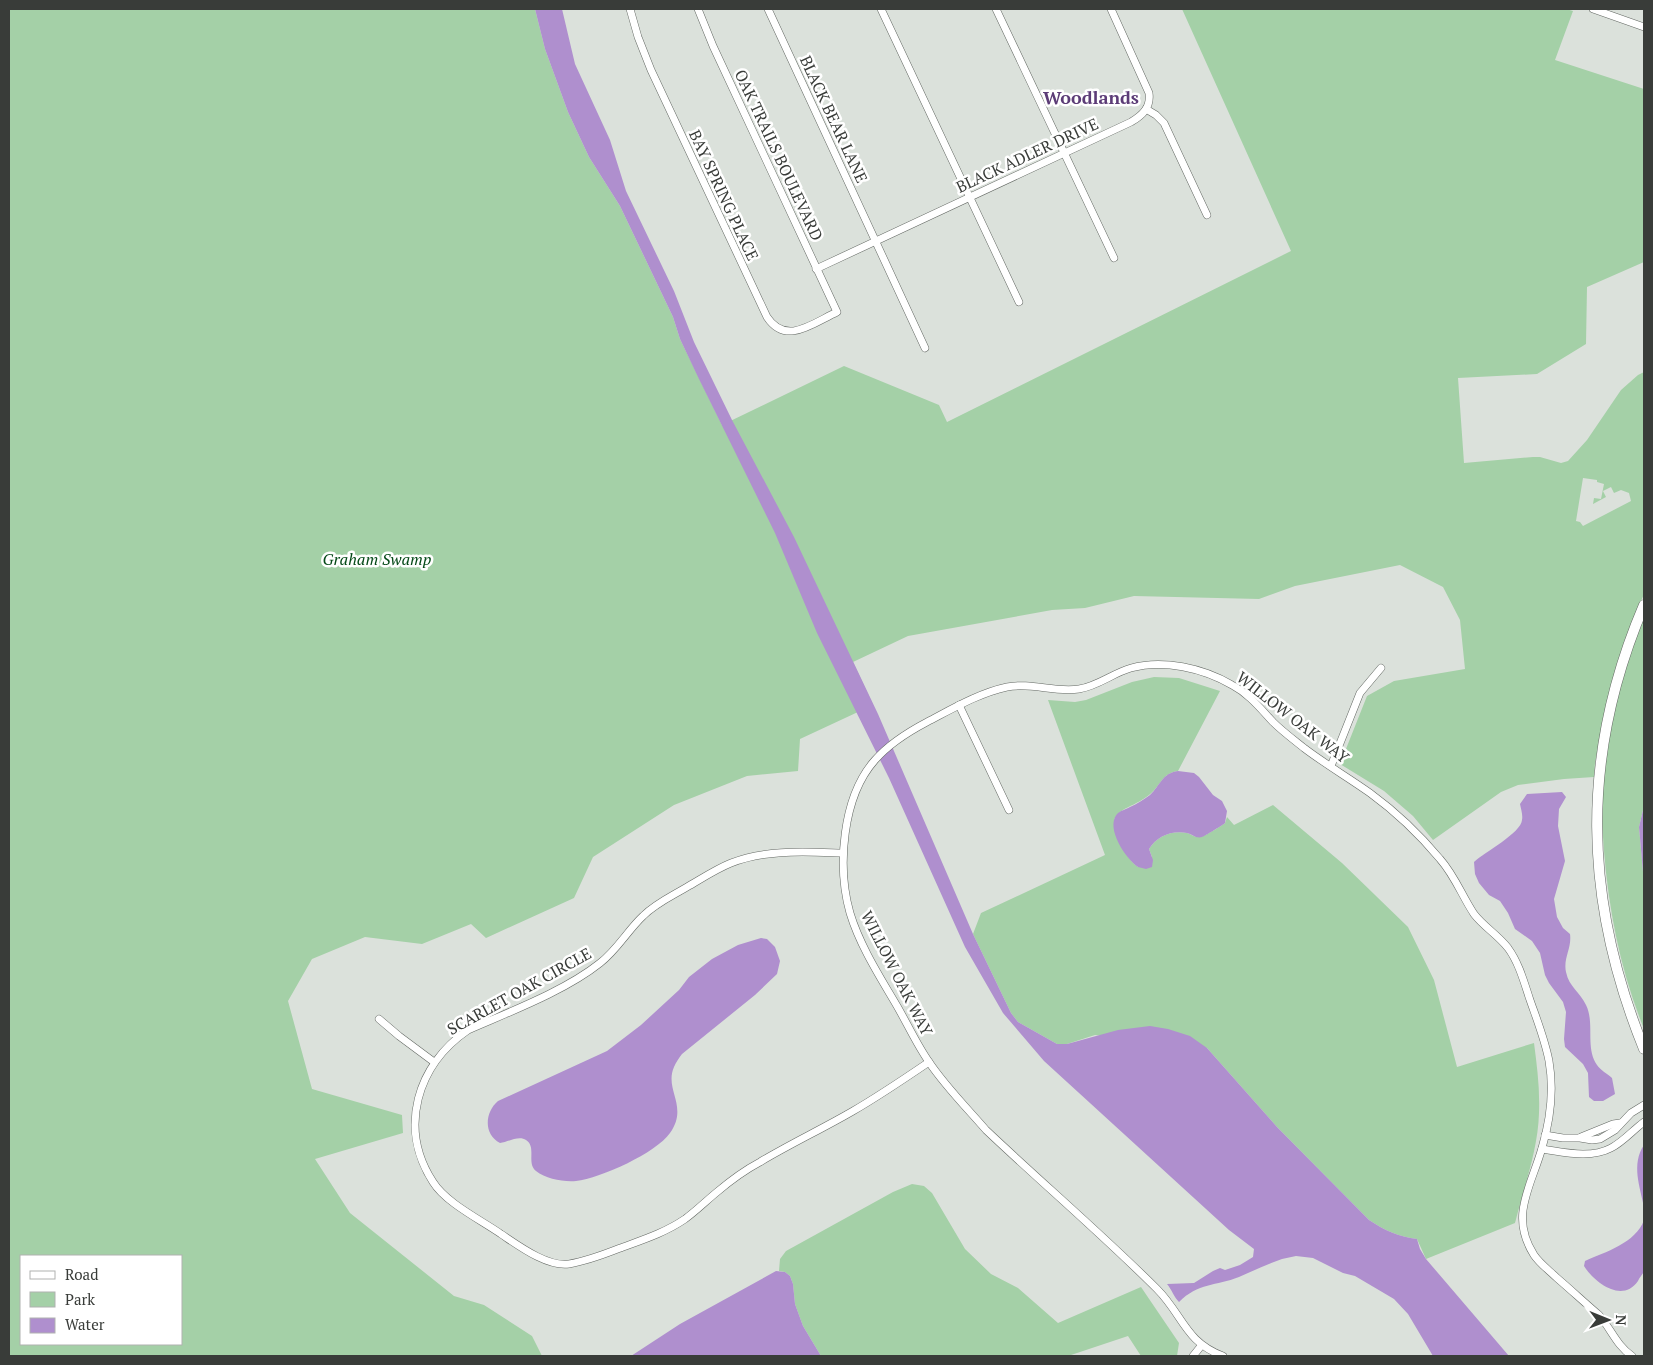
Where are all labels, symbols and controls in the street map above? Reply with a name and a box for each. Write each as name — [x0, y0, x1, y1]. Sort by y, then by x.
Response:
street label: BLACK BEAR LANE — [795, 52, 873, 186]
street label: OAK TRAILS BOULEVARD — [730, 66, 828, 244]
district label: Woodlands — [1043, 85, 1139, 109]
street label: BLACK ADLER DRIVE — [952, 112, 1102, 198]
street label: BAY SPRING PLACE — [684, 126, 764, 264]
park label: Graham Swamp — [323, 548, 432, 570]
street label: WILLOW OAK WAY — [1232, 666, 1354, 768]
street label: WILLOW OAK WAY — [856, 907, 938, 1040]
street label: SCARLET OAK CIRCLE — [443, 942, 595, 1040]
legend — [20, 1255, 182, 1345]
text: Road — [65, 1264, 98, 1284]
text: Park — [65, 1289, 95, 1309]
north arrow — [1583, 1295, 1633, 1345]
text: Water — [65, 1314, 105, 1334]
text: N — [1612, 1315, 1631, 1326]

